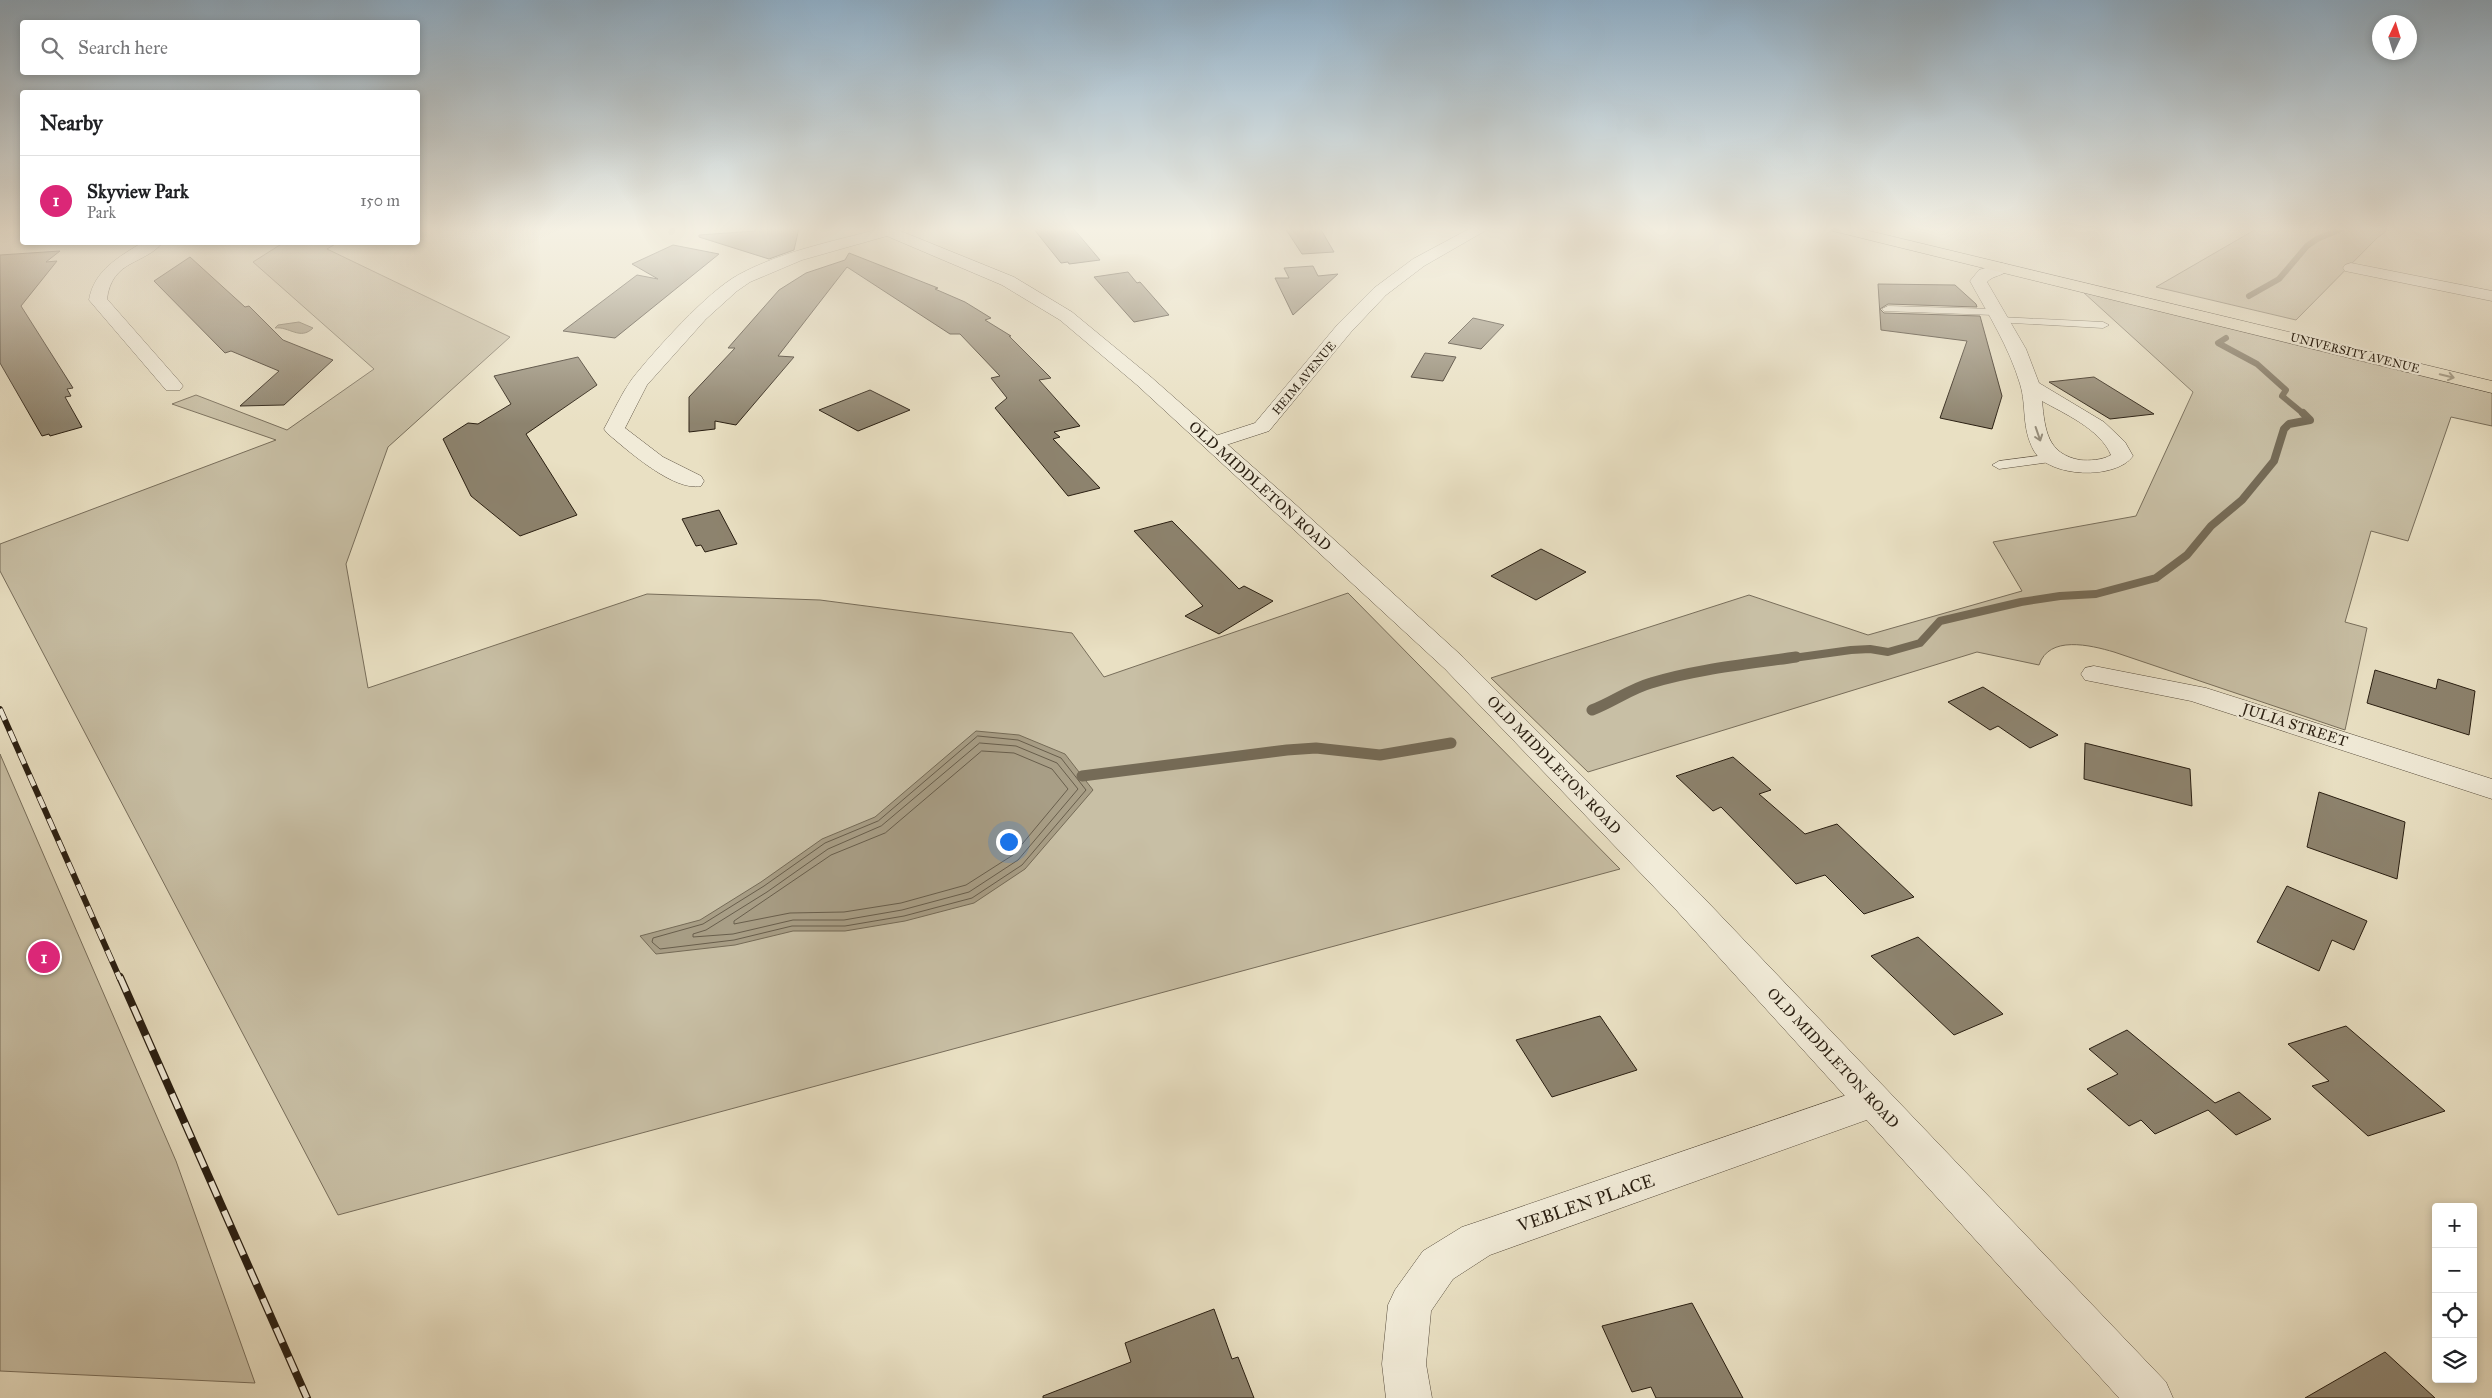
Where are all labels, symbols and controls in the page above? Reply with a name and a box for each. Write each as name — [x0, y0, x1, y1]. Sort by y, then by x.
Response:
north arrow — [2372, 15, 2417, 60]
search box — [20, 20, 420, 75]
icon: search — [38, 34, 66, 62]
text: Search here — [78, 36, 168, 59]
text: Nearby — [40, 110, 103, 136]
text: Skyview Park — [87, 180, 189, 203]
text: 1 — [53, 191, 59, 210]
text: 150 m — [360, 191, 400, 210]
text: Park — [87, 203, 116, 222]
street label: UNIVERSITY AVENUE — [2289, 330, 2422, 376]
street label: HEIM AVENUE — [1269, 338, 1339, 418]
one-way arrow — [2438, 372, 2454, 381]
street label: OLD MIDDLETON ROAD — [1185, 417, 1335, 555]
one-way arrow — [2034, 426, 2043, 441]
street label: OLD MIDDLETON ROAD — [1483, 692, 1625, 838]
street label: JULIA STREET — [2238, 699, 2350, 752]
your location — [996, 829, 1022, 855]
pin: 1 — [28, 938, 60, 976]
street label: OLD MIDDLETON ROAD — [1763, 984, 1903, 1132]
street label: VEBLEN PLACE — [1514, 1169, 1658, 1237]
map controls — [2432, 1203, 2477, 1383]
button: + — [2432, 1203, 2477, 1248]
button: − — [2432, 1248, 2477, 1293]
button: locate — [2432, 1293, 2477, 1338]
button: layers — [2432, 1338, 2477, 1383]

